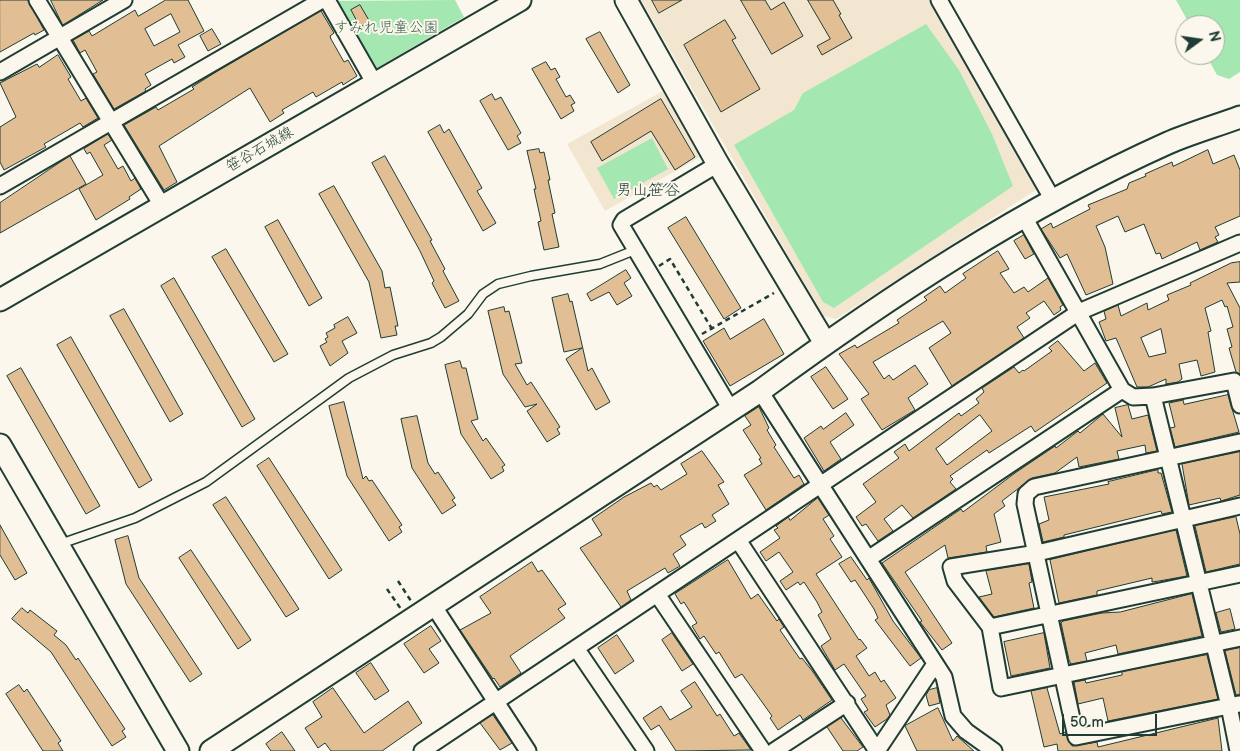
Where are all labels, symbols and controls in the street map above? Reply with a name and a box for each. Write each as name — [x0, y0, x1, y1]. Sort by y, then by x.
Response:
north arrow — [1175, 15, 1225, 65]
park label: すみれ児童公園 — [334, 19, 438, 37]
text: N — [1205, 29, 1224, 44]
street label: 笹谷石城線 — [223, 123, 297, 177]
district label: 男山笹谷 — [616, 181, 680, 201]
scale bar — [1065, 704, 1160, 736]
text: 50 m — [1070, 713, 1104, 732]

